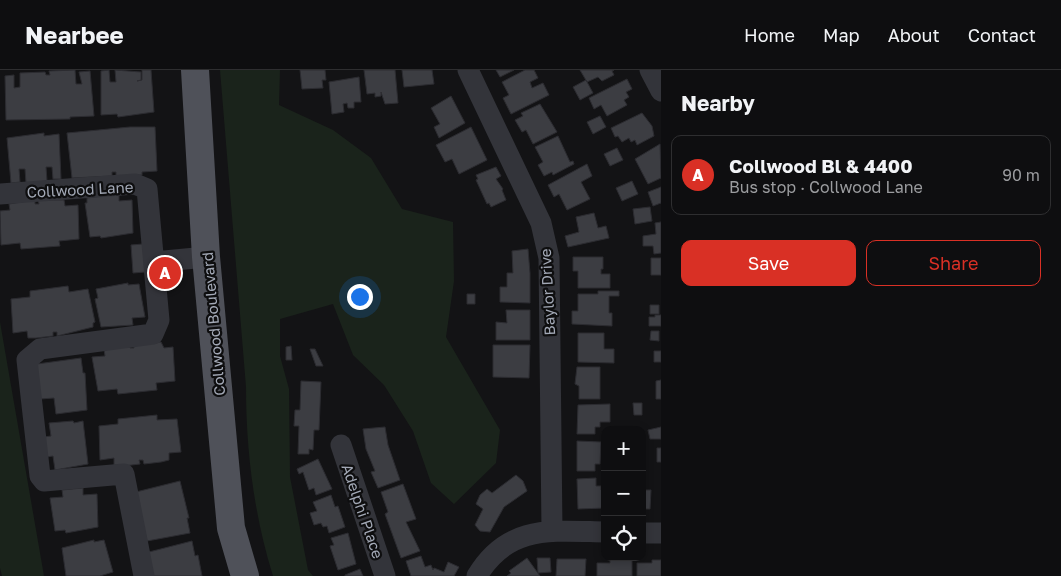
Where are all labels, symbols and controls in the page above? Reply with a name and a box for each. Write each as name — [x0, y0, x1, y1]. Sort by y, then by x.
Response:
text: Nearbee — [25, 20, 124, 49]
text: Home — [744, 24, 795, 46]
text: Map — [823, 24, 860, 46]
text: About — [888, 24, 940, 46]
text: Contact — [968, 24, 1036, 46]
text: Nearby — [681, 90, 755, 116]
text: Collwood Bl & 4400 — [729, 154, 913, 177]
text: A — [692, 165, 704, 185]
text: 90 m — [1002, 165, 1040, 185]
street label: Collwood Lane — [26, 177, 134, 201]
text: Bus stop · Collwood Lane — [729, 177, 923, 197]
button: Save — [681, 240, 856, 286]
button: Share — [866, 240, 1041, 286]
street label: Baylor Drive — [536, 248, 558, 336]
street label: Collwood Boulevard — [198, 251, 228, 397]
pin: A — [149, 254, 181, 292]
your location — [347, 284, 373, 310]
map controls — [601, 426, 646, 561]
button: + — [601, 426, 646, 471]
street label: Adelphi Place — [338, 461, 388, 561]
button: − — [601, 471, 646, 516]
button: locate — [601, 516, 646, 561]

